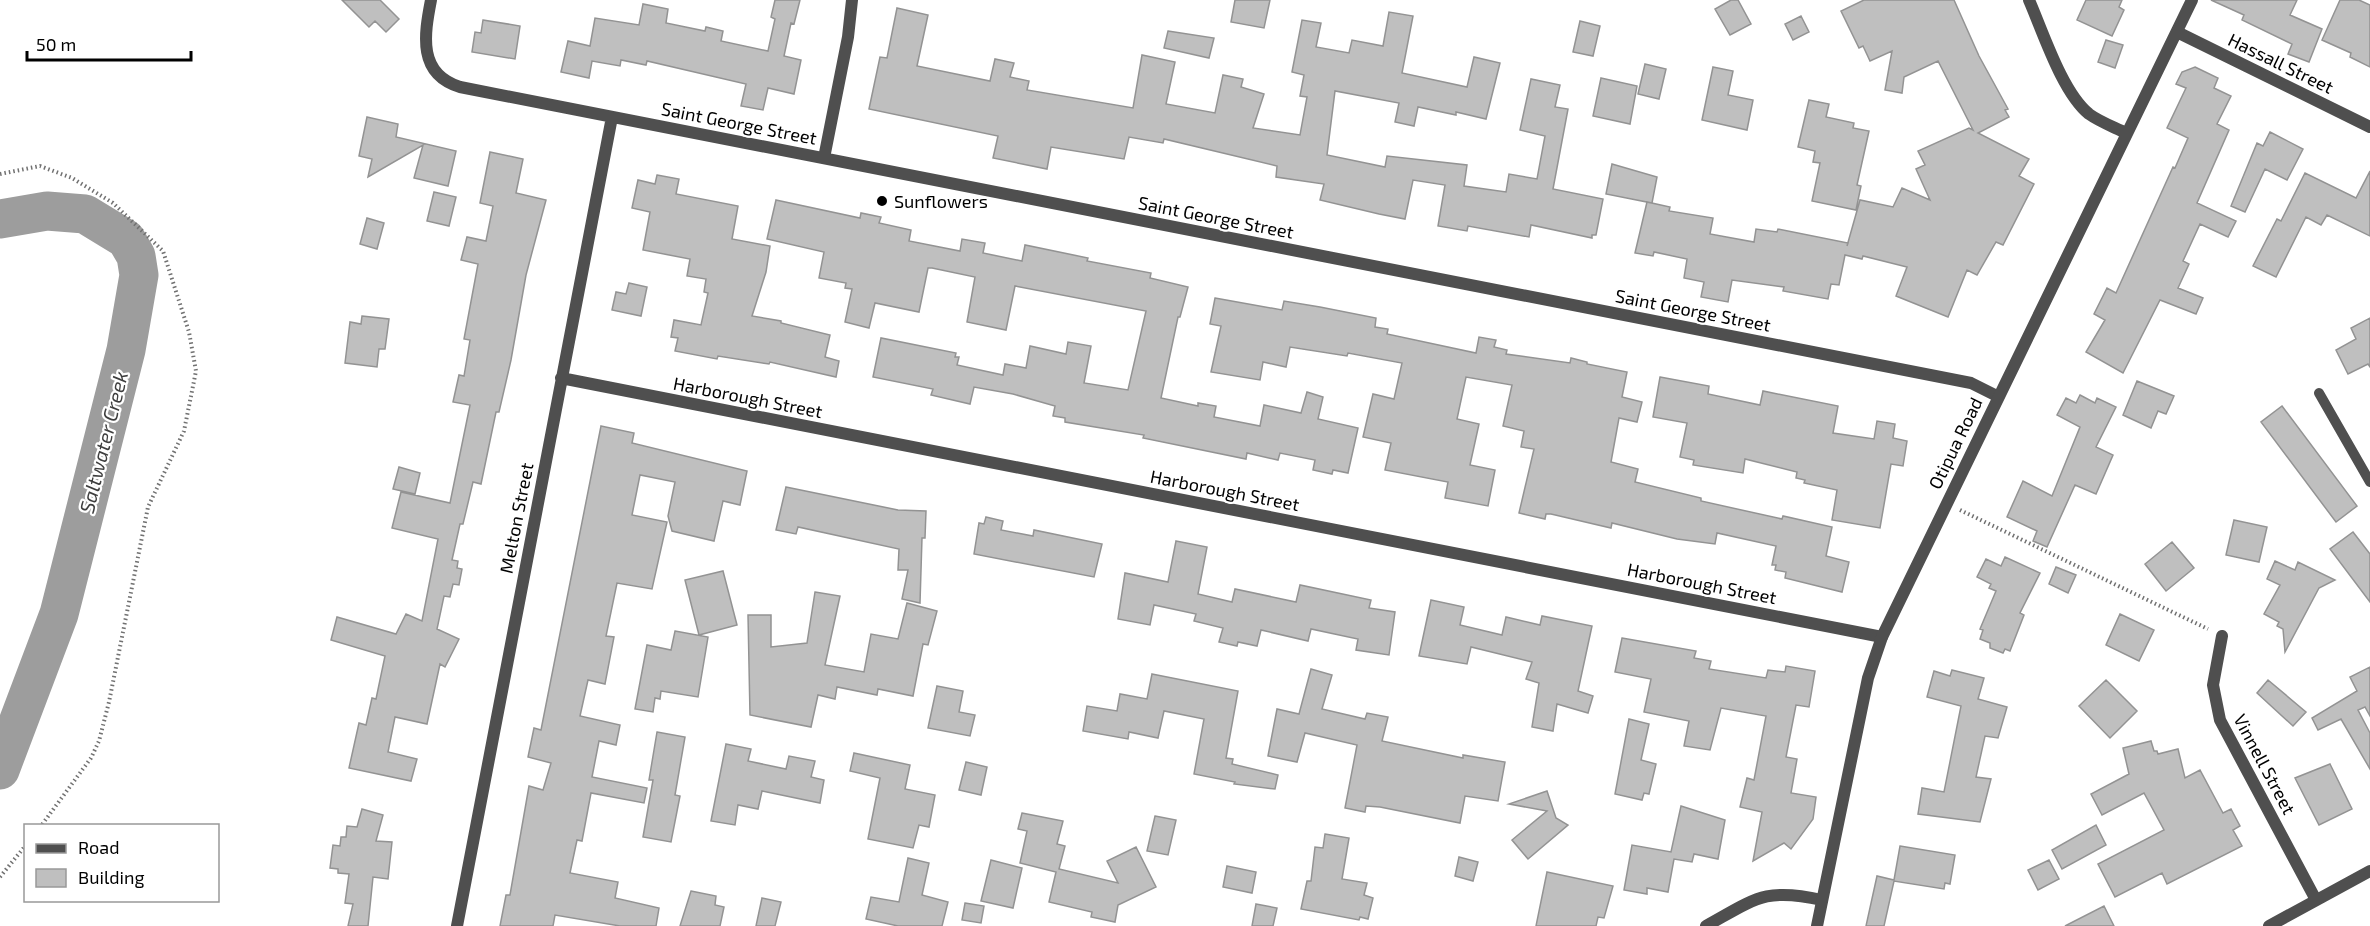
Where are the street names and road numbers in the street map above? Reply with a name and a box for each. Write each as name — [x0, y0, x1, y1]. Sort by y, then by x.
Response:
street label: Hassall Street — [2225, 28, 2337, 98]
street label: Saint George Street — [659, 97, 819, 149]
street label: Saint George Street — [1136, 191, 1296, 243]
street label: Saint George Street — [1613, 284, 1773, 336]
street label: Harborough Street — [671, 372, 825, 422]
street label: Otipua Road — [1923, 394, 1987, 492]
street label: Melton Street — [494, 461, 538, 575]
street label: Harborough Street — [1148, 465, 1302, 515]
street label: Harborough Street — [1625, 558, 1779, 608]
street label: Vinnell Street — [2229, 710, 2301, 818]

